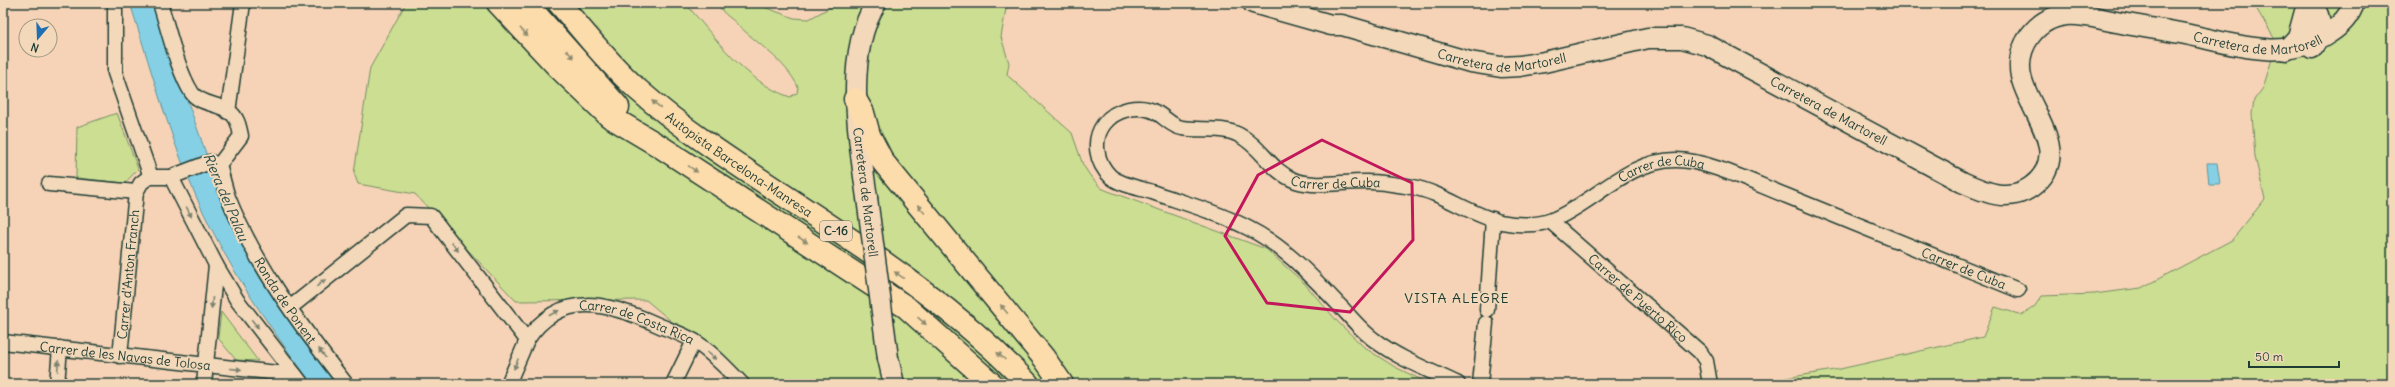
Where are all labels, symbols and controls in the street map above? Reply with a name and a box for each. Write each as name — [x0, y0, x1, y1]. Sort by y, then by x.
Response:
north arrow — [18, 18, 58, 58]
one-way arrow — [519, 27, 529, 37]
street label: Carretera de Martorell — [2192, 28, 2325, 58]
text: N — [29, 40, 41, 55]
street label: Carretera de Martorell — [1435, 45, 1568, 76]
one-way arrow — [565, 49, 574, 59]
street label: Carretera de Martorell — [1767, 73, 1890, 149]
one-way arrow — [650, 99, 661, 108]
street label: Autopista Barcelona-Manresa — [662, 108, 816, 221]
street label: Carretera de Martorell — [849, 126, 882, 258]
water label: Riera del Palau — [199, 150, 253, 245]
street label: Carrer de Cuba — [1615, 152, 1707, 186]
one-way arrow — [688, 165, 699, 173]
street label: Carrer de Cuba — [1288, 172, 1381, 193]
one-way arrow — [916, 204, 925, 214]
one-way arrow — [186, 206, 192, 218]
street label: Carrer d'Anton Franch — [114, 208, 143, 340]
road number: C-16 — [820, 221, 852, 241]
one-way arrow — [797, 236, 808, 244]
one-way arrow — [451, 241, 459, 252]
street label: Carrer de Cuba — [1919, 244, 2008, 293]
street label: Carrer de Puerto Rico — [1584, 250, 1691, 346]
street label: Ronda de Ponent — [250, 255, 321, 348]
one-way arrow — [894, 271, 905, 279]
one-way arrow — [316, 278, 327, 287]
district label: VISTA ALEGRE — [1404, 289, 1510, 307]
one-way arrow — [208, 297, 215, 309]
street label: Carrer de Costa Rica — [579, 297, 697, 348]
one-way arrow — [1000, 303, 1009, 314]
one-way arrow — [548, 310, 560, 317]
one-way arrow — [916, 316, 927, 325]
one-way arrow — [251, 318, 259, 329]
street label: Carrer de les Navas de Tolosa — [39, 338, 212, 374]
scale bar — [2249, 343, 2339, 369]
one-way arrow — [318, 348, 326, 358]
text: 50 m — [2255, 349, 2284, 364]
one-way arrow — [707, 352, 718, 360]
one-way arrow — [995, 352, 1006, 361]
one-way arrow — [513, 359, 519, 371]
one-way arrow — [55, 360, 62, 372]
one-way arrow — [230, 366, 242, 372]

